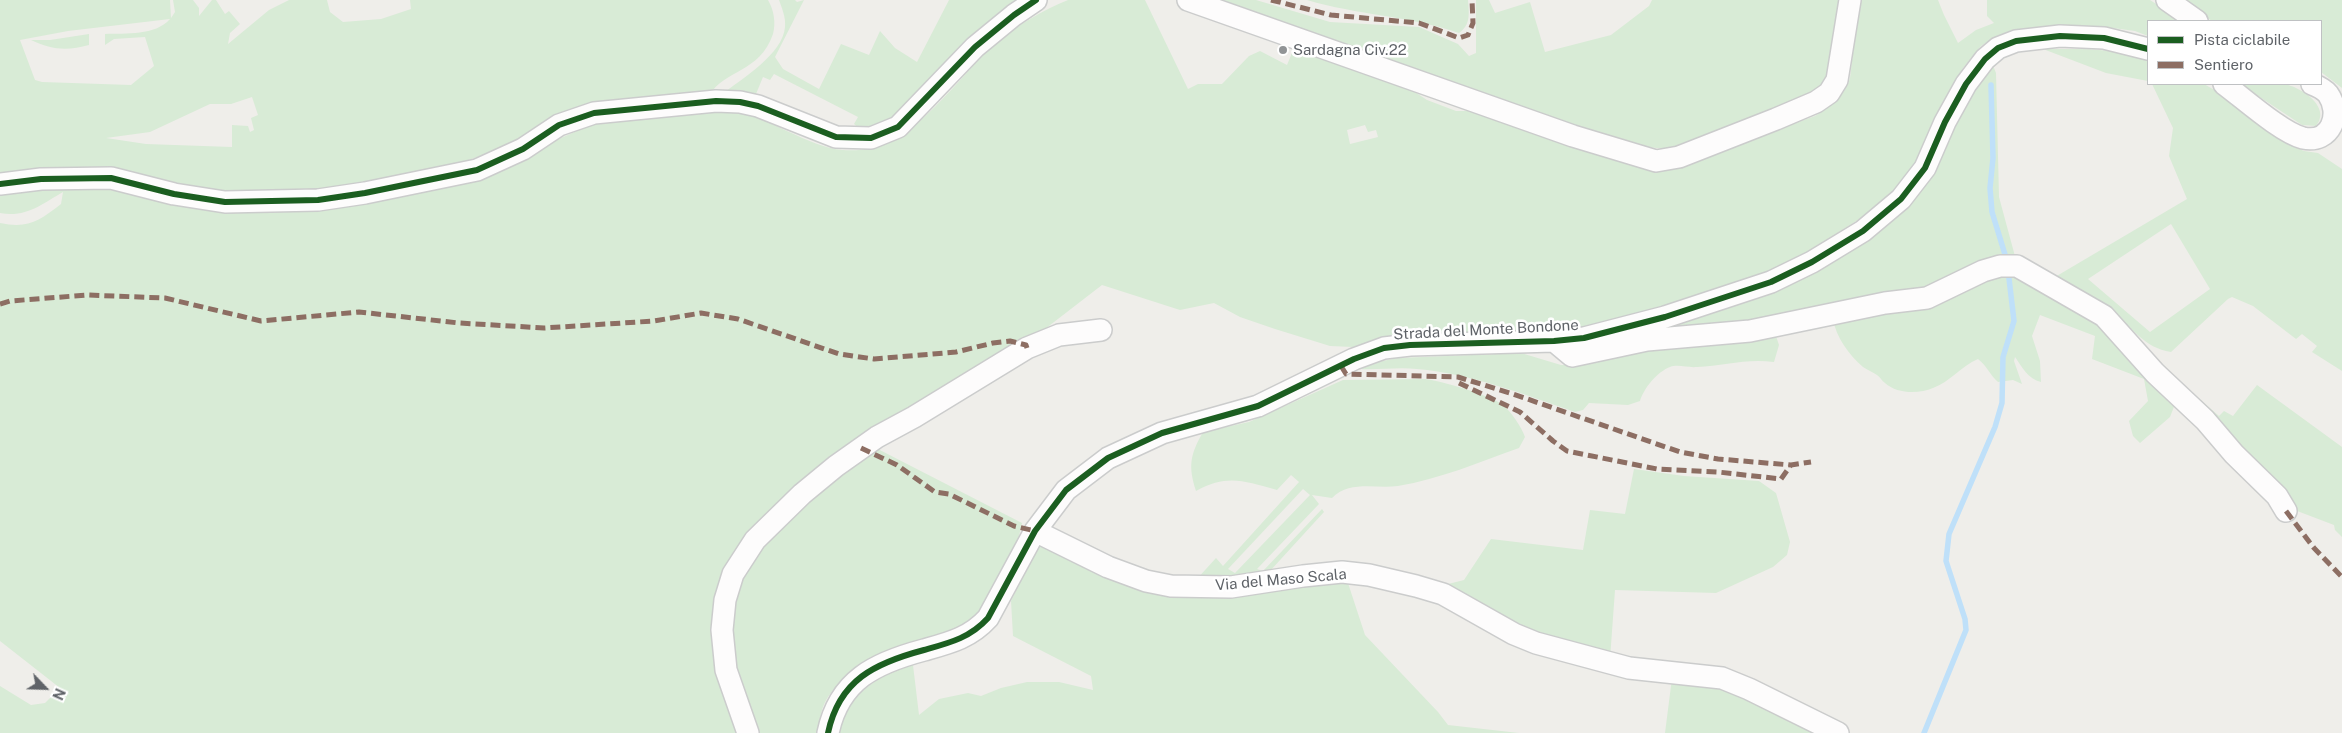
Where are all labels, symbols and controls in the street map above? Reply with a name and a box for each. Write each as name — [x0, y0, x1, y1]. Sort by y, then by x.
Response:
legend — [2147, 20, 2322, 85]
text: Pista ciclabile — [2194, 31, 2290, 48]
place label: Sardagna Civ.22 — [1293, 41, 1407, 59]
marker: Sardagna Civ.22 — [1277, 44, 1289, 56]
text: Sentiero — [2194, 56, 2253, 73]
street label: Strada del Monte Bondone — [1393, 316, 1579, 344]
street label: Via del Maso Scala — [1215, 565, 1347, 595]
north arrow — [20, 663, 70, 713]
text: N — [49, 686, 68, 702]

